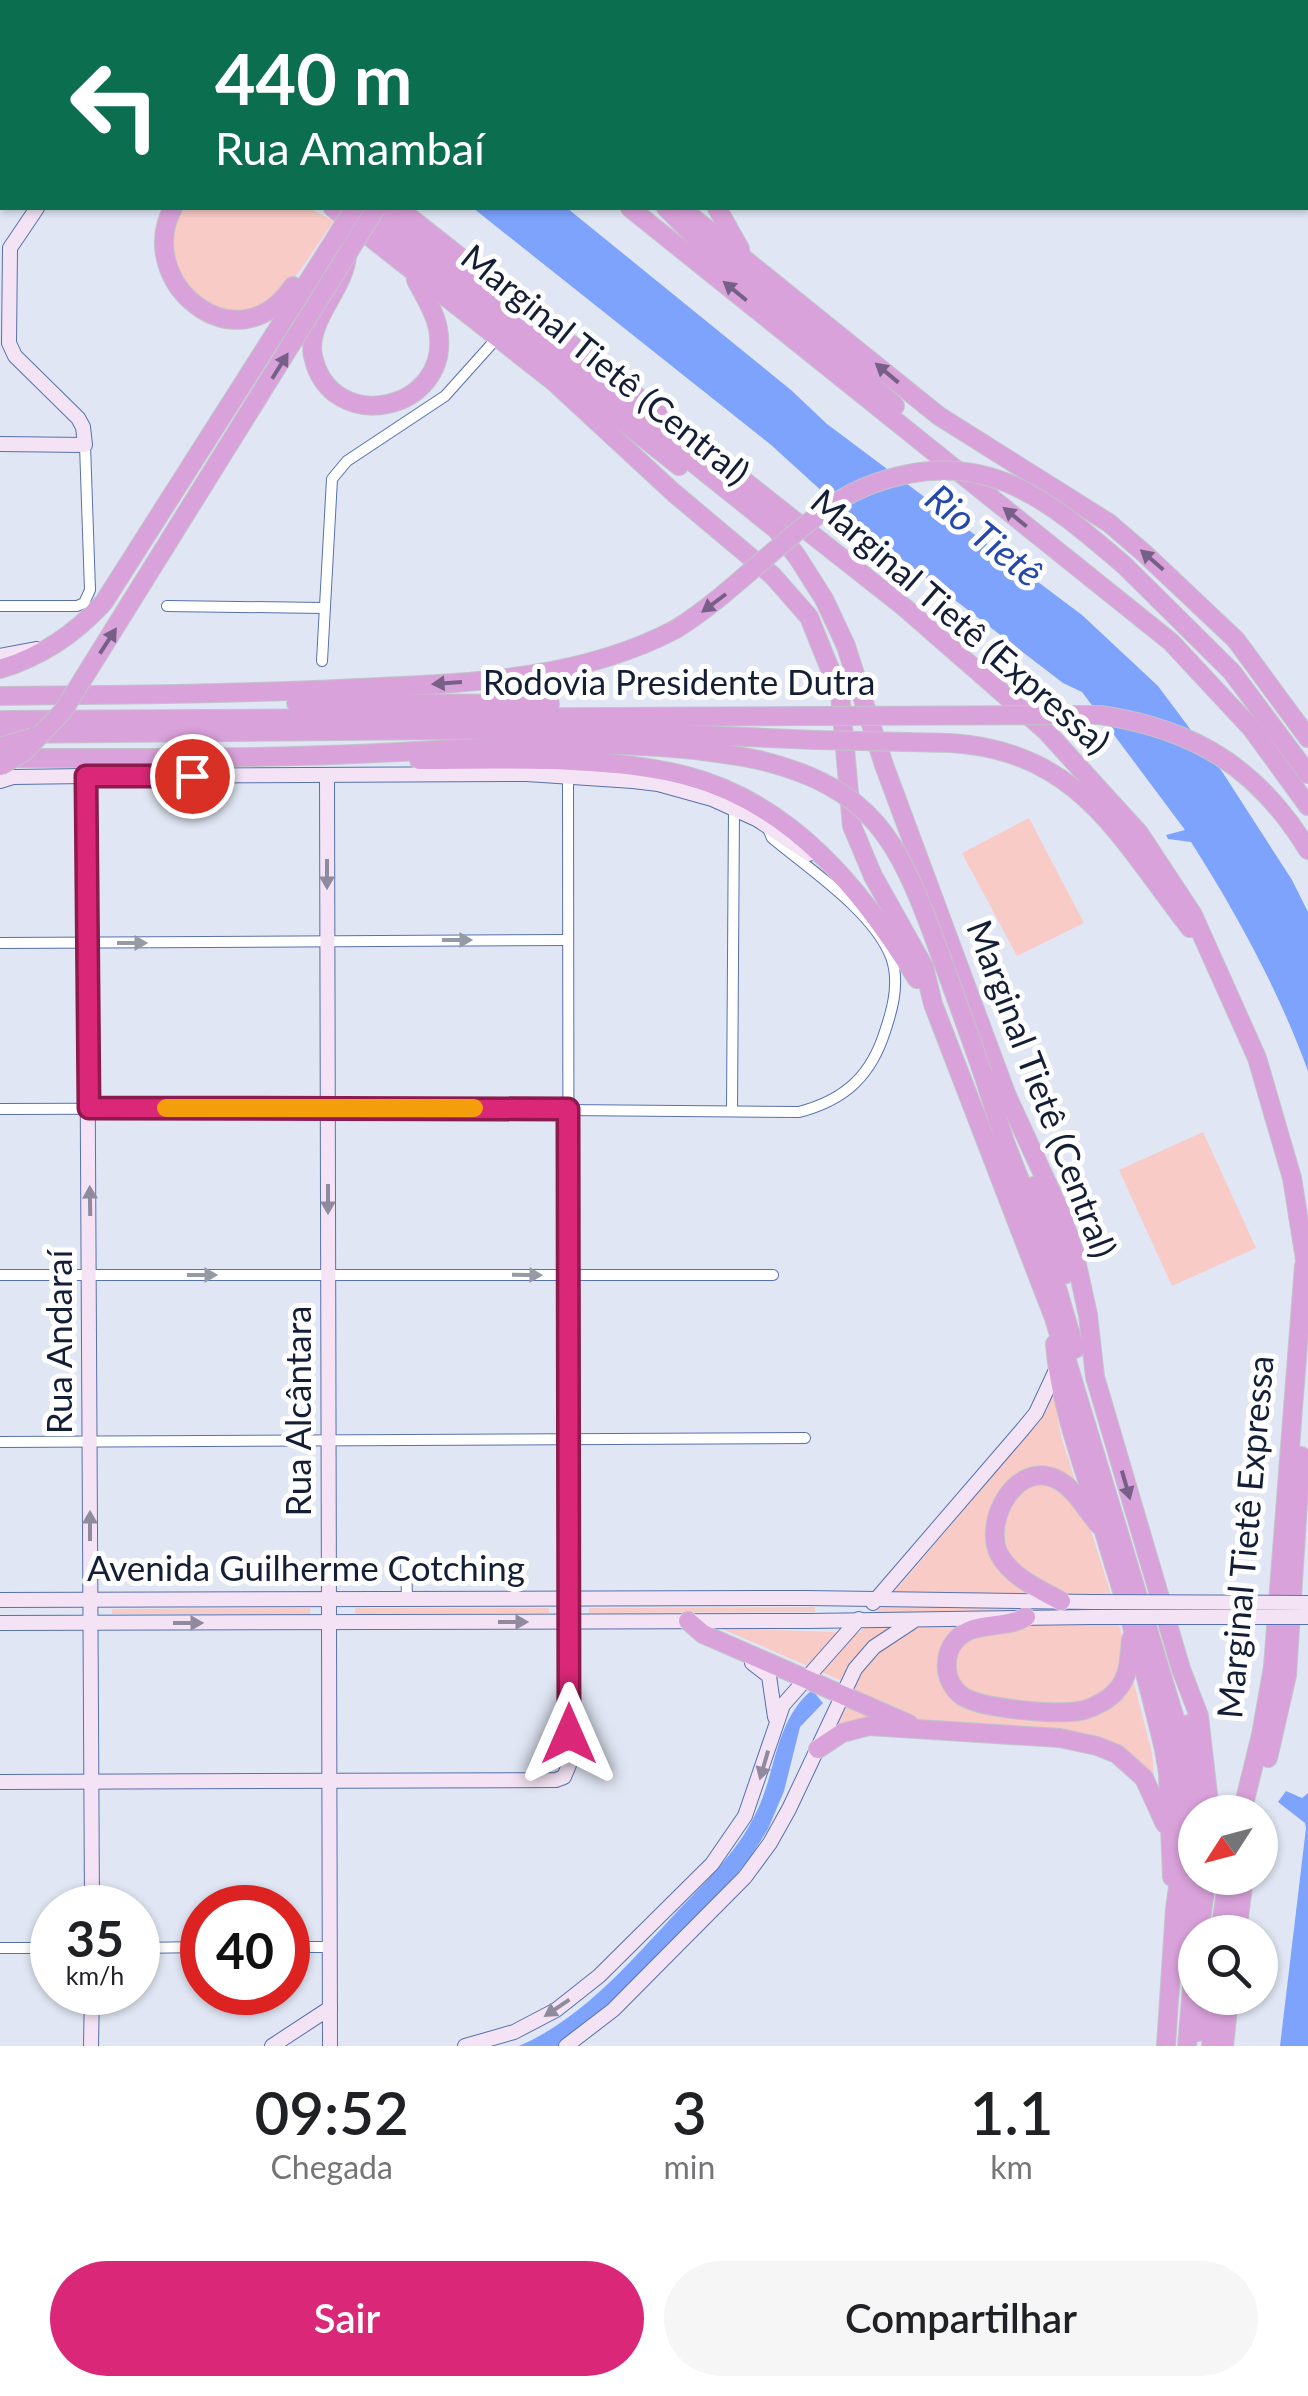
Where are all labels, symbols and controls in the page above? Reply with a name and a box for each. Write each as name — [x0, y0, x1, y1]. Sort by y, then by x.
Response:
text: 440 m — [215, 36, 412, 120]
icon: left — [50, 40, 180, 170]
text: Rua Amambaí — [215, 121, 485, 175]
street label: Marginal Tietê (Central) — [454, 234, 759, 492]
one-way arrow — [722, 281, 747, 302]
one-way arrow — [270, 352, 288, 379]
one-way arrow — [875, 363, 900, 385]
water label: Rio Tietê — [918, 473, 1053, 595]
street label: Marginal Tietê (Expressa) — [803, 479, 1119, 762]
one-way arrow — [1003, 507, 1028, 528]
one-way arrow — [1140, 550, 1165, 572]
one-way arrow — [701, 593, 727, 614]
one-way arrow — [98, 628, 116, 655]
street label: Rodovia Presidente Dutra — [483, 660, 875, 702]
one-way arrow — [430, 676, 462, 692]
pin — [150, 734, 235, 819]
icon: arrive — [165, 749, 220, 804]
one-way arrow — [319, 859, 335, 891]
street label: Marginal Tietê (Central) — [959, 914, 1127, 1263]
one-way arrow — [442, 932, 474, 948]
one-way arrow — [117, 934, 149, 950]
one-way arrow — [82, 1184, 98, 1216]
one-way arrow — [320, 1184, 336, 1216]
street label: Rua Andaraí — [37, 1248, 79, 1434]
one-way arrow — [187, 1267, 219, 1283]
one-way arrow — [512, 1267, 544, 1283]
street label: Rua Alcântara — [276, 1306, 318, 1516]
street label: Marginal Tietê Expressa — [1207, 1354, 1281, 1720]
one-way arrow — [1118, 1470, 1134, 1501]
one-way arrow — [82, 1509, 98, 1541]
street label: Avenida Guilherme Cotching — [87, 1546, 525, 1588]
one-way arrow — [498, 1614, 530, 1630]
one-way arrow — [173, 1615, 205, 1631]
position arrow — [517, 1682, 621, 1786]
one-way arrow — [756, 1750, 771, 1780]
north arrow — [1178, 1795, 1278, 1895]
map controls — [1178, 1795, 1278, 2015]
speed limit sign: 40 — [180, 1885, 310, 2015]
text: 35 — [66, 1908, 124, 1968]
button: search — [1178, 1915, 1278, 2015]
text: km/h — [66, 1960, 124, 1990]
one-way arrow — [544, 1998, 571, 2017]
text: 09:52 — [254, 2076, 409, 2148]
text: 3 — [672, 2076, 707, 2148]
text: 1.1 — [970, 2076, 1054, 2148]
text: Chegada — [270, 2147, 393, 2186]
text: min — [663, 2147, 715, 2186]
text: km — [990, 2147, 1033, 2186]
button: Sair — [50, 2261, 644, 2376]
button: Compartilhar — [664, 2261, 1258, 2376]

